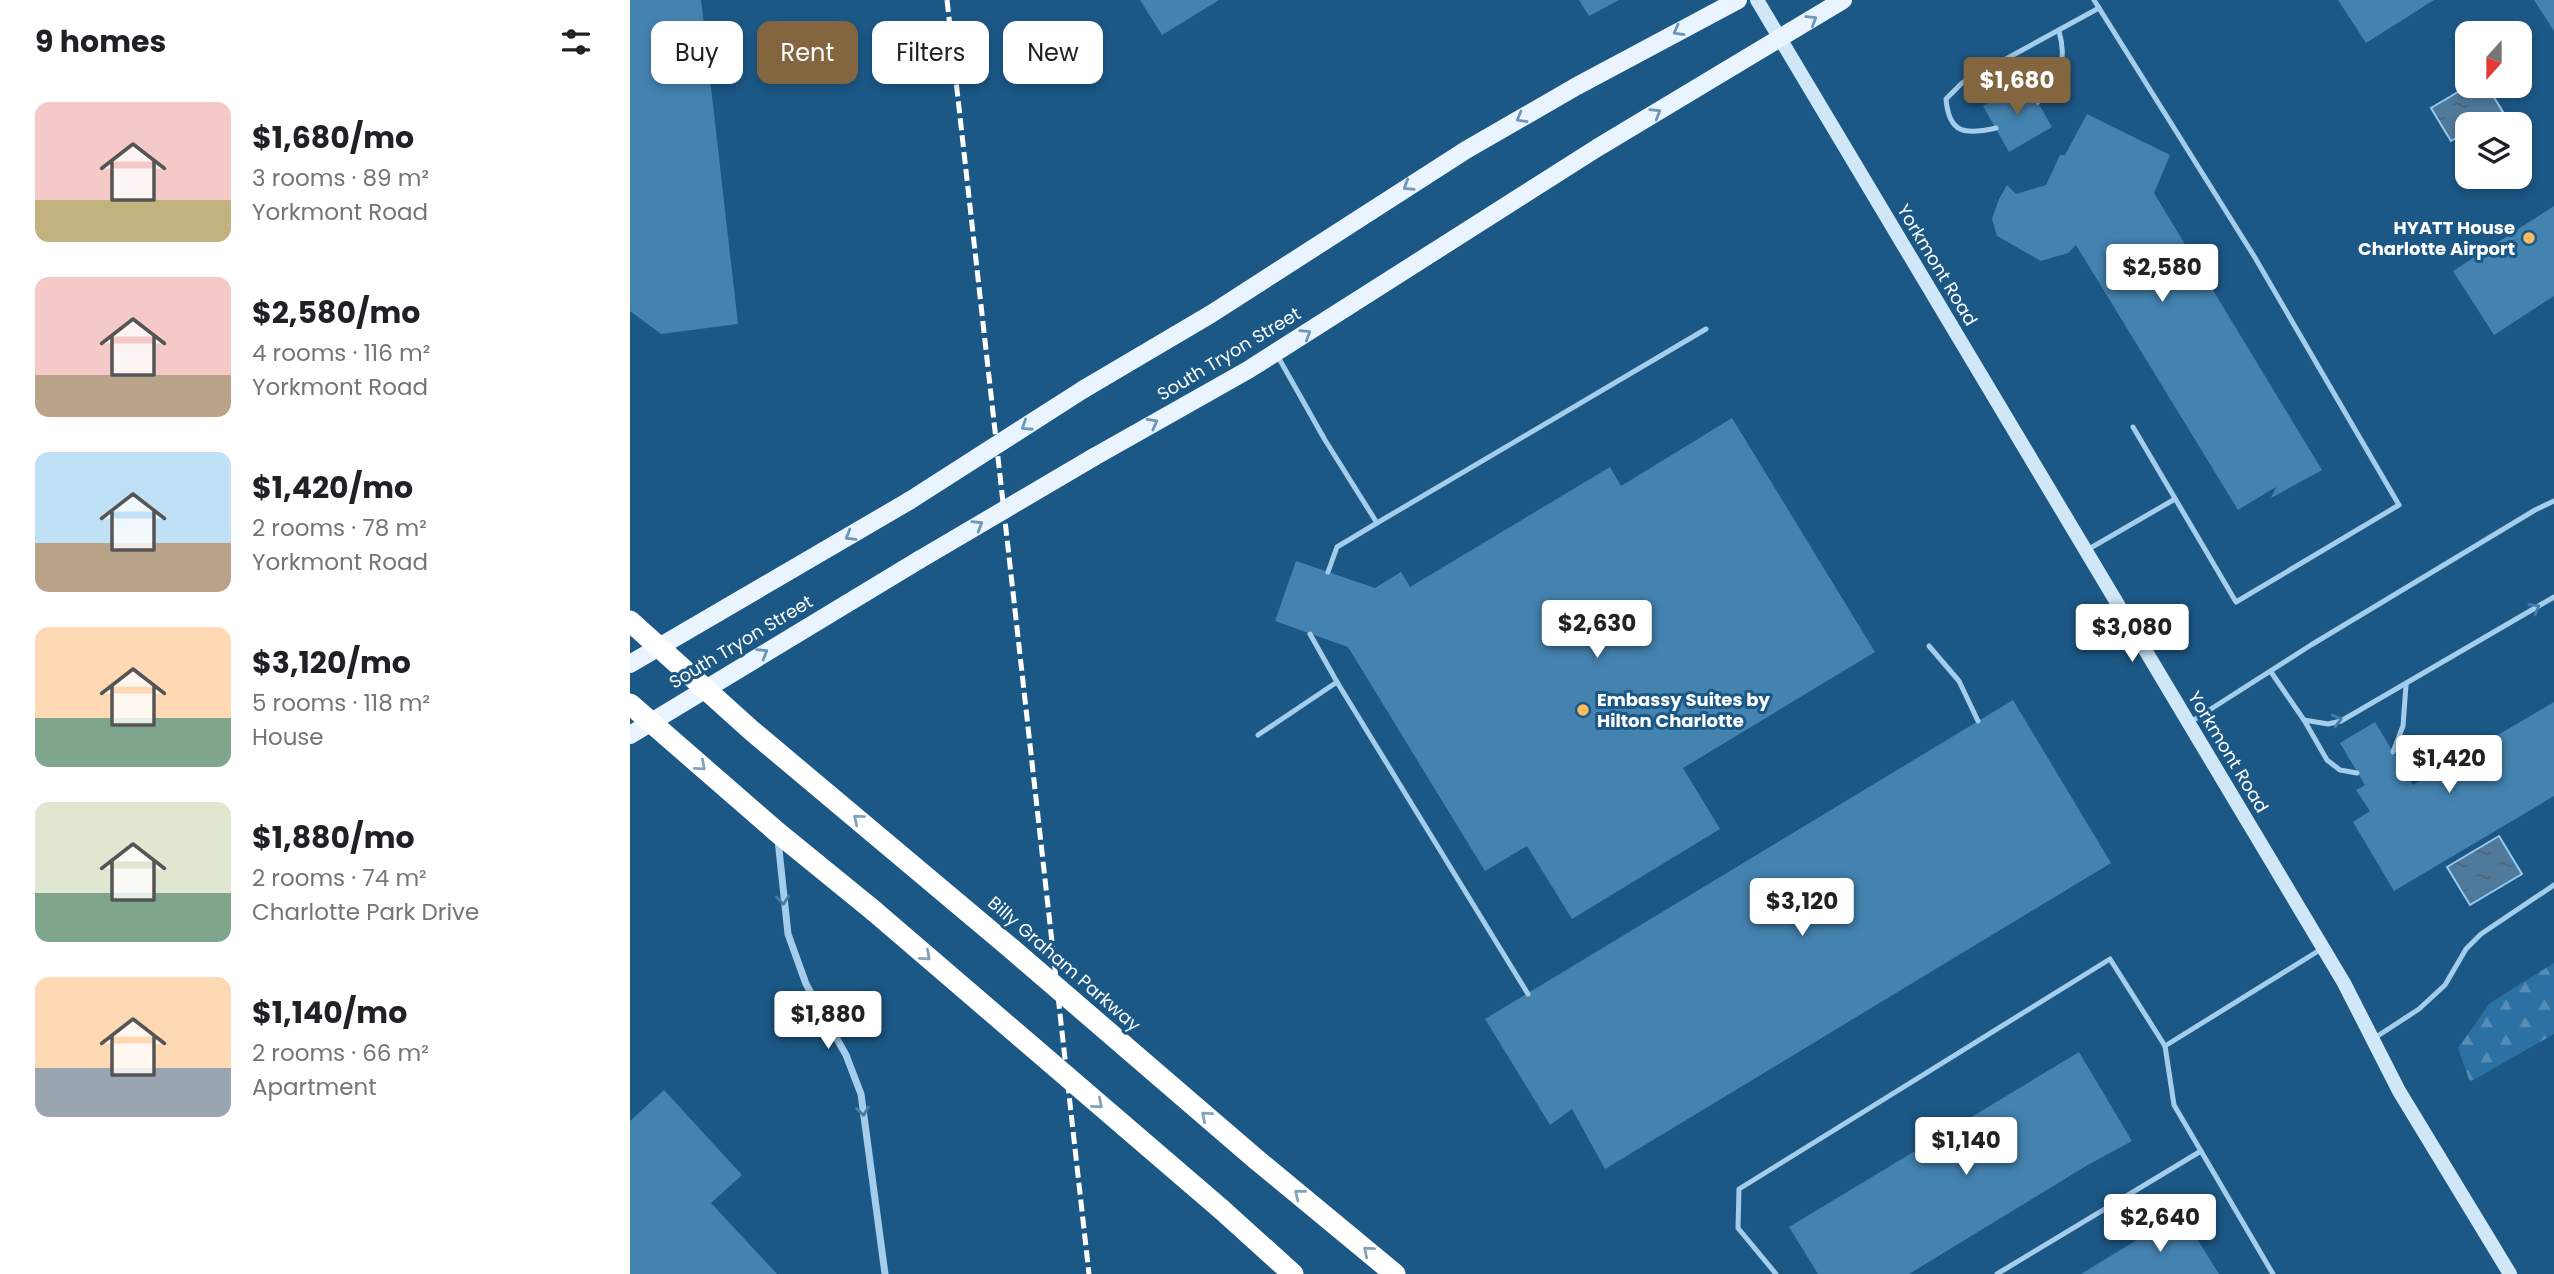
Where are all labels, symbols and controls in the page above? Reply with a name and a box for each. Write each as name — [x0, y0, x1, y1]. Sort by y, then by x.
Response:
one-way arrow — [1804, 15, 1817, 28]
text: 9 homes — [35, 20, 166, 63]
chip: Buy — [651, 21, 743, 84]
chip: Rent — [757, 21, 858, 84]
chip: Filters — [872, 21, 989, 84]
chip: New — [1003, 21, 1103, 84]
north arrow — [2455, 21, 2532, 98]
map controls — [2455, 21, 2532, 189]
icon: filters — [557, 23, 595, 61]
one-way arrow — [1672, 23, 1685, 36]
pin: $1,680 — [1960, 58, 2074, 117]
text: $1,680 — [1980, 64, 2054, 96]
one-way arrow — [1648, 109, 1661, 122]
one-way arrow — [1516, 110, 1529, 123]
button: layers — [2455, 112, 2532, 189]
text: $1,680/mo — [252, 116, 414, 159]
icon: home — [91, 130, 175, 214]
text: 3 rooms · 89 m² — [252, 162, 429, 194]
one-way arrow — [1403, 178, 1416, 191]
text: Yorkmont Road — [252, 196, 428, 228]
street label: Yorkmont Road — [1891, 199, 1984, 330]
place label: HYATT House Charlotte Airport — [2358, 215, 2515, 261]
marker: HYATT House Charlotte Airport — [2521, 230, 2537, 246]
pin: $2,580 — [2105, 244, 2219, 304]
text: $2,580 — [2122, 251, 2202, 283]
text: $2,580/mo — [252, 291, 420, 334]
street label: South Tryon Street — [1152, 301, 1305, 406]
icon: home — [91, 305, 175, 389]
one-way arrow — [1298, 329, 1311, 342]
text: 4 rooms · 116 m² — [252, 337, 430, 369]
text: Yorkmont Road — [252, 371, 428, 403]
one-way arrow — [1021, 417, 1034, 430]
one-way arrow — [1146, 418, 1159, 431]
text: $1,420/mo — [252, 466, 413, 509]
icon: home — [91, 480, 175, 564]
text: 2 rooms · 78 m² — [252, 512, 427, 544]
one-way arrow — [970, 521, 983, 534]
one-way arrow — [845, 527, 858, 540]
text: Yorkmont Road — [252, 546, 428, 578]
street label: South Tryon Street — [664, 589, 817, 694]
pin: $2,630 — [1540, 600, 1654, 660]
one-way arrow — [2527, 603, 2540, 616]
pin: $3,080 — [2075, 604, 2189, 664]
text: $2,630 — [1558, 607, 1636, 639]
text: $3,080 — [2092, 611, 2172, 643]
text: $3,120/mo — [252, 641, 411, 684]
one-way arrow — [755, 648, 768, 661]
icon: home — [91, 655, 175, 739]
street label: Yorkmont Road — [2182, 686, 2275, 817]
text: 5 rooms · 118 m² — [252, 687, 430, 719]
place label: Embassy Suites by Hilton Charlotte — [1597, 687, 1771, 733]
marker: Embassy Suites by Hilton Charlotte — [1575, 702, 1591, 718]
one-way arrow — [2331, 714, 2343, 728]
text: House — [252, 721, 324, 753]
pin: $1,420 — [2392, 736, 2506, 795]
text: $1,420 — [2412, 742, 2486, 774]
one-way arrow — [693, 758, 706, 770]
one-way arrow — [853, 815, 866, 827]
text: $1,880/mo — [252, 816, 415, 859]
icon: home — [91, 830, 175, 914]
text: 2 rooms · 74 m² — [252, 862, 427, 894]
pin: $3,120 — [1745, 878, 1859, 938]
text: $3,120 — [1766, 885, 1838, 917]
street label: Billy Graham Parkway — [983, 890, 1146, 1037]
one-way arrow — [776, 894, 791, 906]
text: Charlotte Park Drive — [252, 896, 479, 928]
one-way arrow — [918, 948, 931, 960]
text: $1,140/mo — [252, 991, 407, 1034]
pin: $1,880 — [771, 992, 885, 1051]
text: $1,880 — [790, 998, 866, 1030]
icon: home — [91, 1005, 175, 1089]
text: 2 rooms · 66 m² — [252, 1037, 429, 1069]
text: Apartment — [252, 1071, 377, 1103]
one-way arrow — [1090, 1096, 1103, 1108]
one-way arrow — [855, 1105, 870, 1117]
one-way arrow — [1201, 1112, 1214, 1124]
pin: $1,140 — [1909, 1118, 2023, 1177]
text: $1,140 — [1931, 1124, 2001, 1156]
one-way arrow — [1294, 1190, 1306, 1203]
pin: $2,640 — [2103, 1194, 2217, 1254]
text: $2,640 — [2120, 1201, 2200, 1233]
one-way arrow — [1363, 1247, 1375, 1260]

